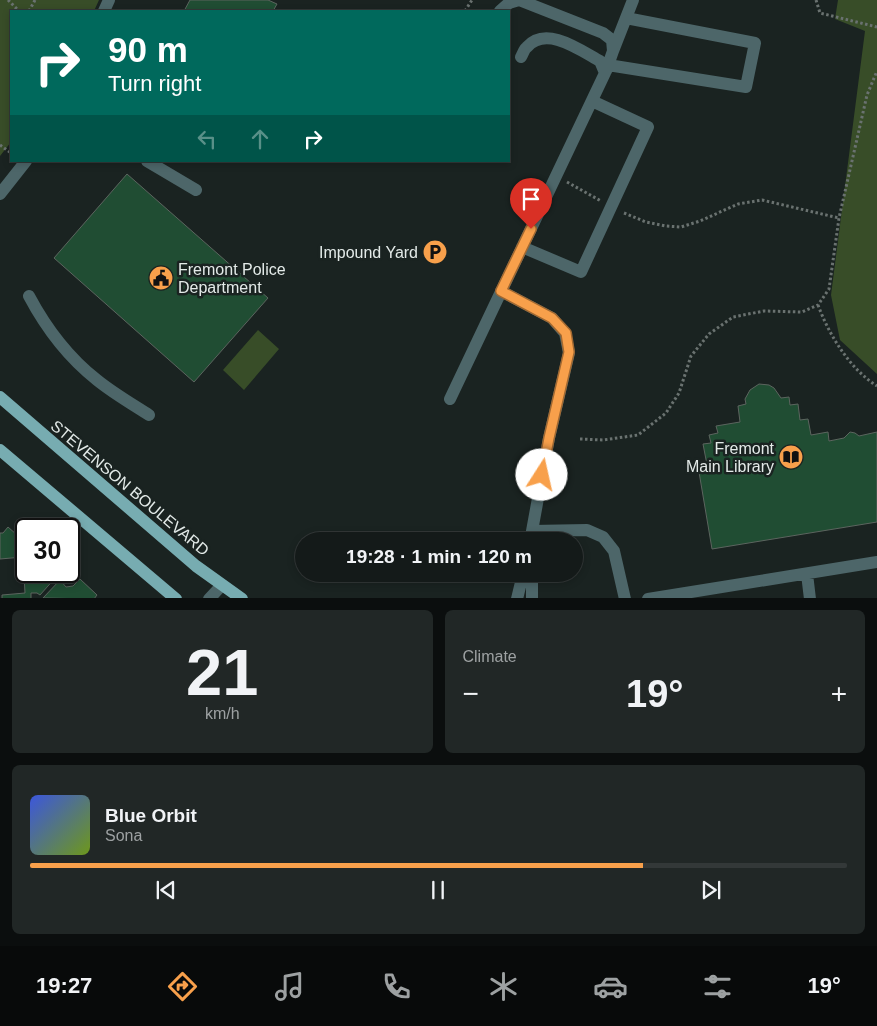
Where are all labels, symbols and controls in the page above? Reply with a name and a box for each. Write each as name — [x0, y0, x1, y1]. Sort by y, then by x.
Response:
icon: right — [25, 30, 90, 95]
text: 90 m — [108, 30, 188, 69]
text: Turn right — [108, 71, 201, 96]
icon: left — [193, 125, 221, 153]
icon: ahead — [246, 125, 274, 153]
icon: right — [299, 125, 327, 153]
pin — [510, 178, 552, 229]
icon: arrive — [517, 185, 545, 213]
parking icon: Impound Yard — [422, 239, 448, 265]
place label: Impound Yard — [319, 244, 418, 261]
place label: Fremont Police Department — [178, 261, 286, 296]
public building icon: Fremont Police Department — [148, 265, 174, 291]
street label: STEVENSON BOULEVARD — [48, 417, 212, 559]
place label: Fremont Main Library — [686, 440, 775, 475]
library icon: Fremont Main Library — [778, 444, 804, 470]
position arrow — [515, 448, 567, 500]
speed limit sign: 30 — [15, 518, 80, 583]
text: 19:28 · 1 min · 120 m — [346, 546, 532, 567]
text: 21 — [186, 636, 258, 709]
text: Climate — [463, 648, 517, 665]
text: 19° — [626, 673, 683, 715]
text: − — [463, 678, 479, 709]
text: + — [831, 678, 847, 709]
text: km/h — [205, 705, 240, 722]
text: Blue Orbit — [105, 805, 197, 826]
text: Sona — [105, 827, 142, 844]
icon: previous — [152, 876, 180, 904]
icon: pause — [424, 876, 452, 904]
icon: next — [697, 876, 725, 904]
icon: directions — [165, 969, 200, 1004]
icon: music — [272, 969, 307, 1004]
icon: phone — [379, 969, 414, 1004]
icon: climate — [486, 969, 521, 1004]
icon: car — [593, 969, 628, 1004]
icon: filters — [700, 969, 735, 1004]
text: 19:27 — [36, 973, 92, 998]
text: 19° — [808, 973, 841, 998]

